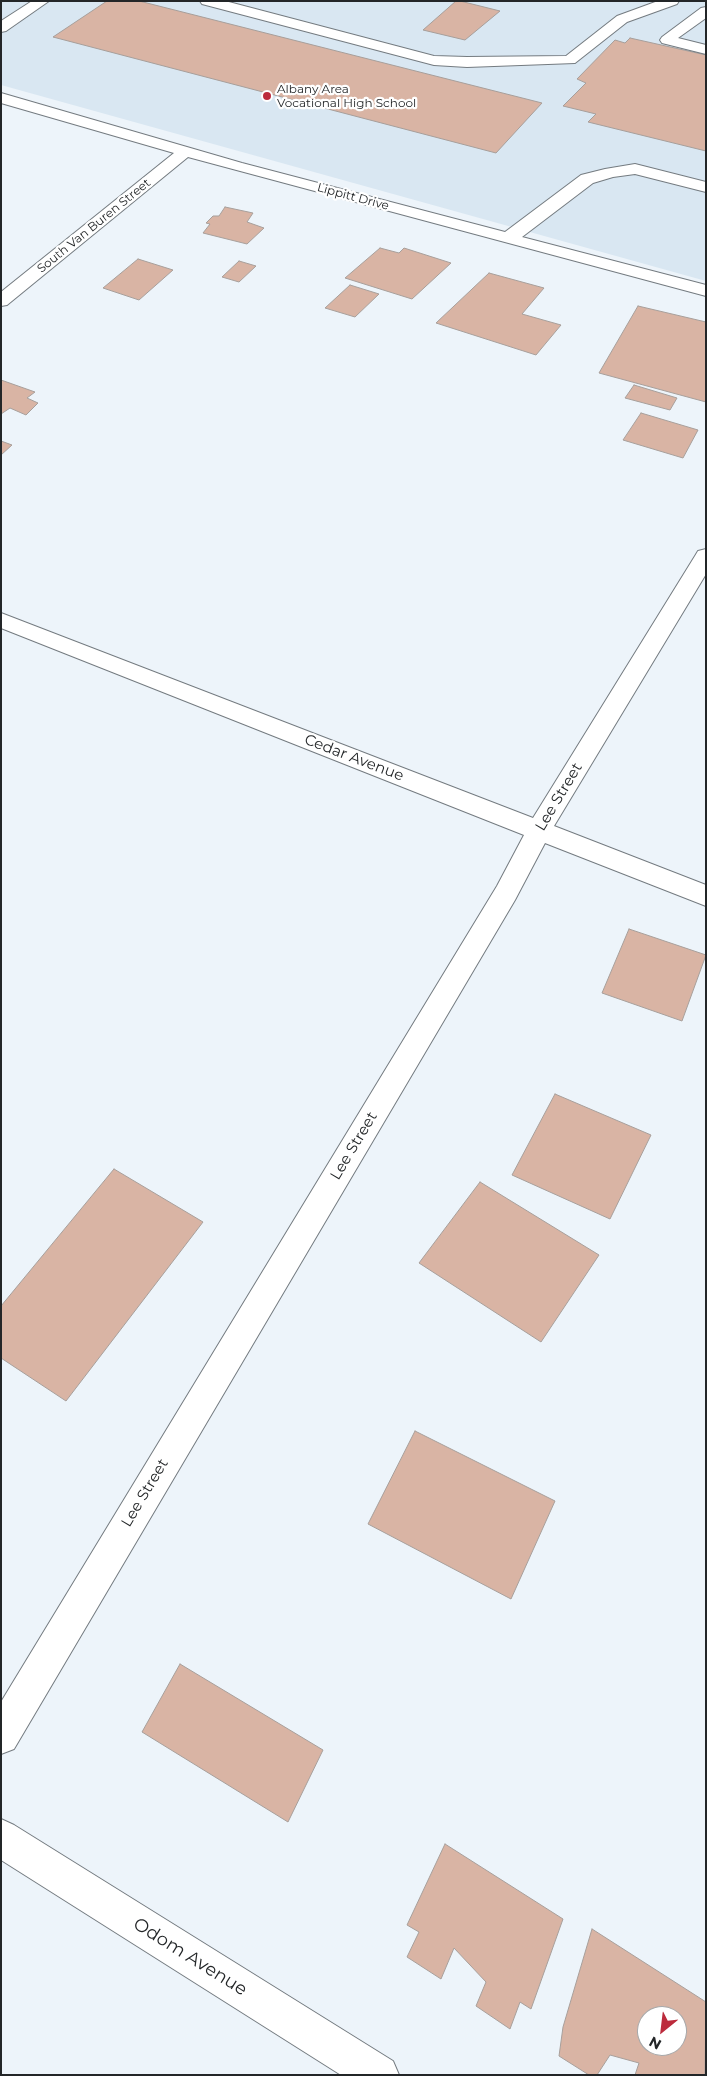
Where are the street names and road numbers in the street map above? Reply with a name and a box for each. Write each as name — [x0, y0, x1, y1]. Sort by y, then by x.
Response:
street label: South Van Buren Street — [34, 176, 154, 276]
street label: Lippitt Drive — [315, 180, 391, 214]
street label: Cedar Avenue — [302, 731, 406, 785]
street label: Lee Street — [532, 760, 586, 834]
street label: Lee Street — [327, 1109, 381, 1183]
street label: Lee Street — [118, 1456, 172, 1530]
street label: Odom Avenue — [129, 1913, 251, 2001]

